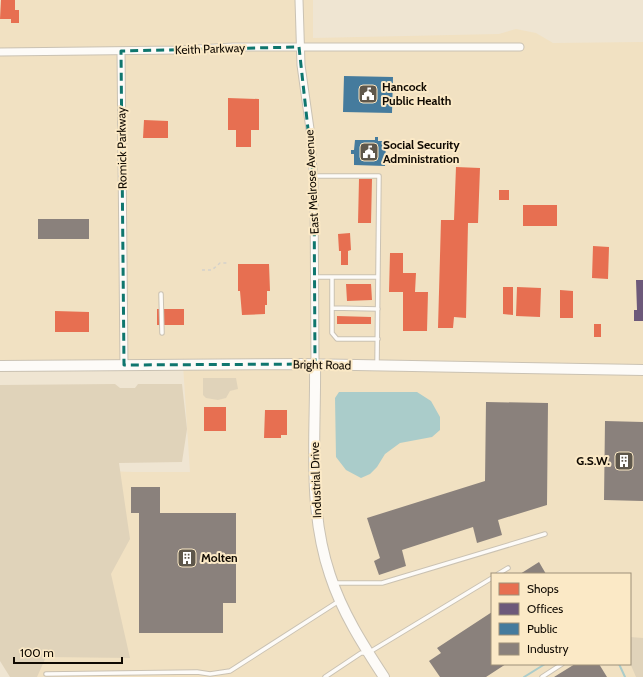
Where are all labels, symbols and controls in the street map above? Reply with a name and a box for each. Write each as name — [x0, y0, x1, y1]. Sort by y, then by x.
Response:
street label: Keith Parkway — [175, 40, 245, 57]
place label: Hancock Public Health — [382, 79, 451, 108]
public building icon: Hancock Public Health — [357, 83, 379, 105]
street label: Romick Parkway — [113, 107, 130, 189]
street label: East Melrose Avenue — [301, 129, 322, 235]
place label: Social Security Administration — [383, 137, 460, 166]
public building icon: Social Security Administration — [358, 141, 380, 163]
street label: Bright Road — [293, 356, 351, 373]
street label: Industrial Drive — [307, 442, 324, 518]
building icon: G.S.W. — [613, 450, 635, 472]
place label: G.S.W. — [576, 453, 610, 468]
building icon: Molten — [176, 547, 198, 569]
place label: Molten — [201, 550, 238, 565]
legend — [491, 573, 631, 665]
text: Shops — [527, 581, 559, 596]
text: Offices — [527, 601, 563, 616]
text: Public — [527, 621, 558, 636]
scale bar — [14, 639, 122, 665]
text: Industry — [527, 641, 568, 656]
text: 100 m — [20, 645, 54, 660]

